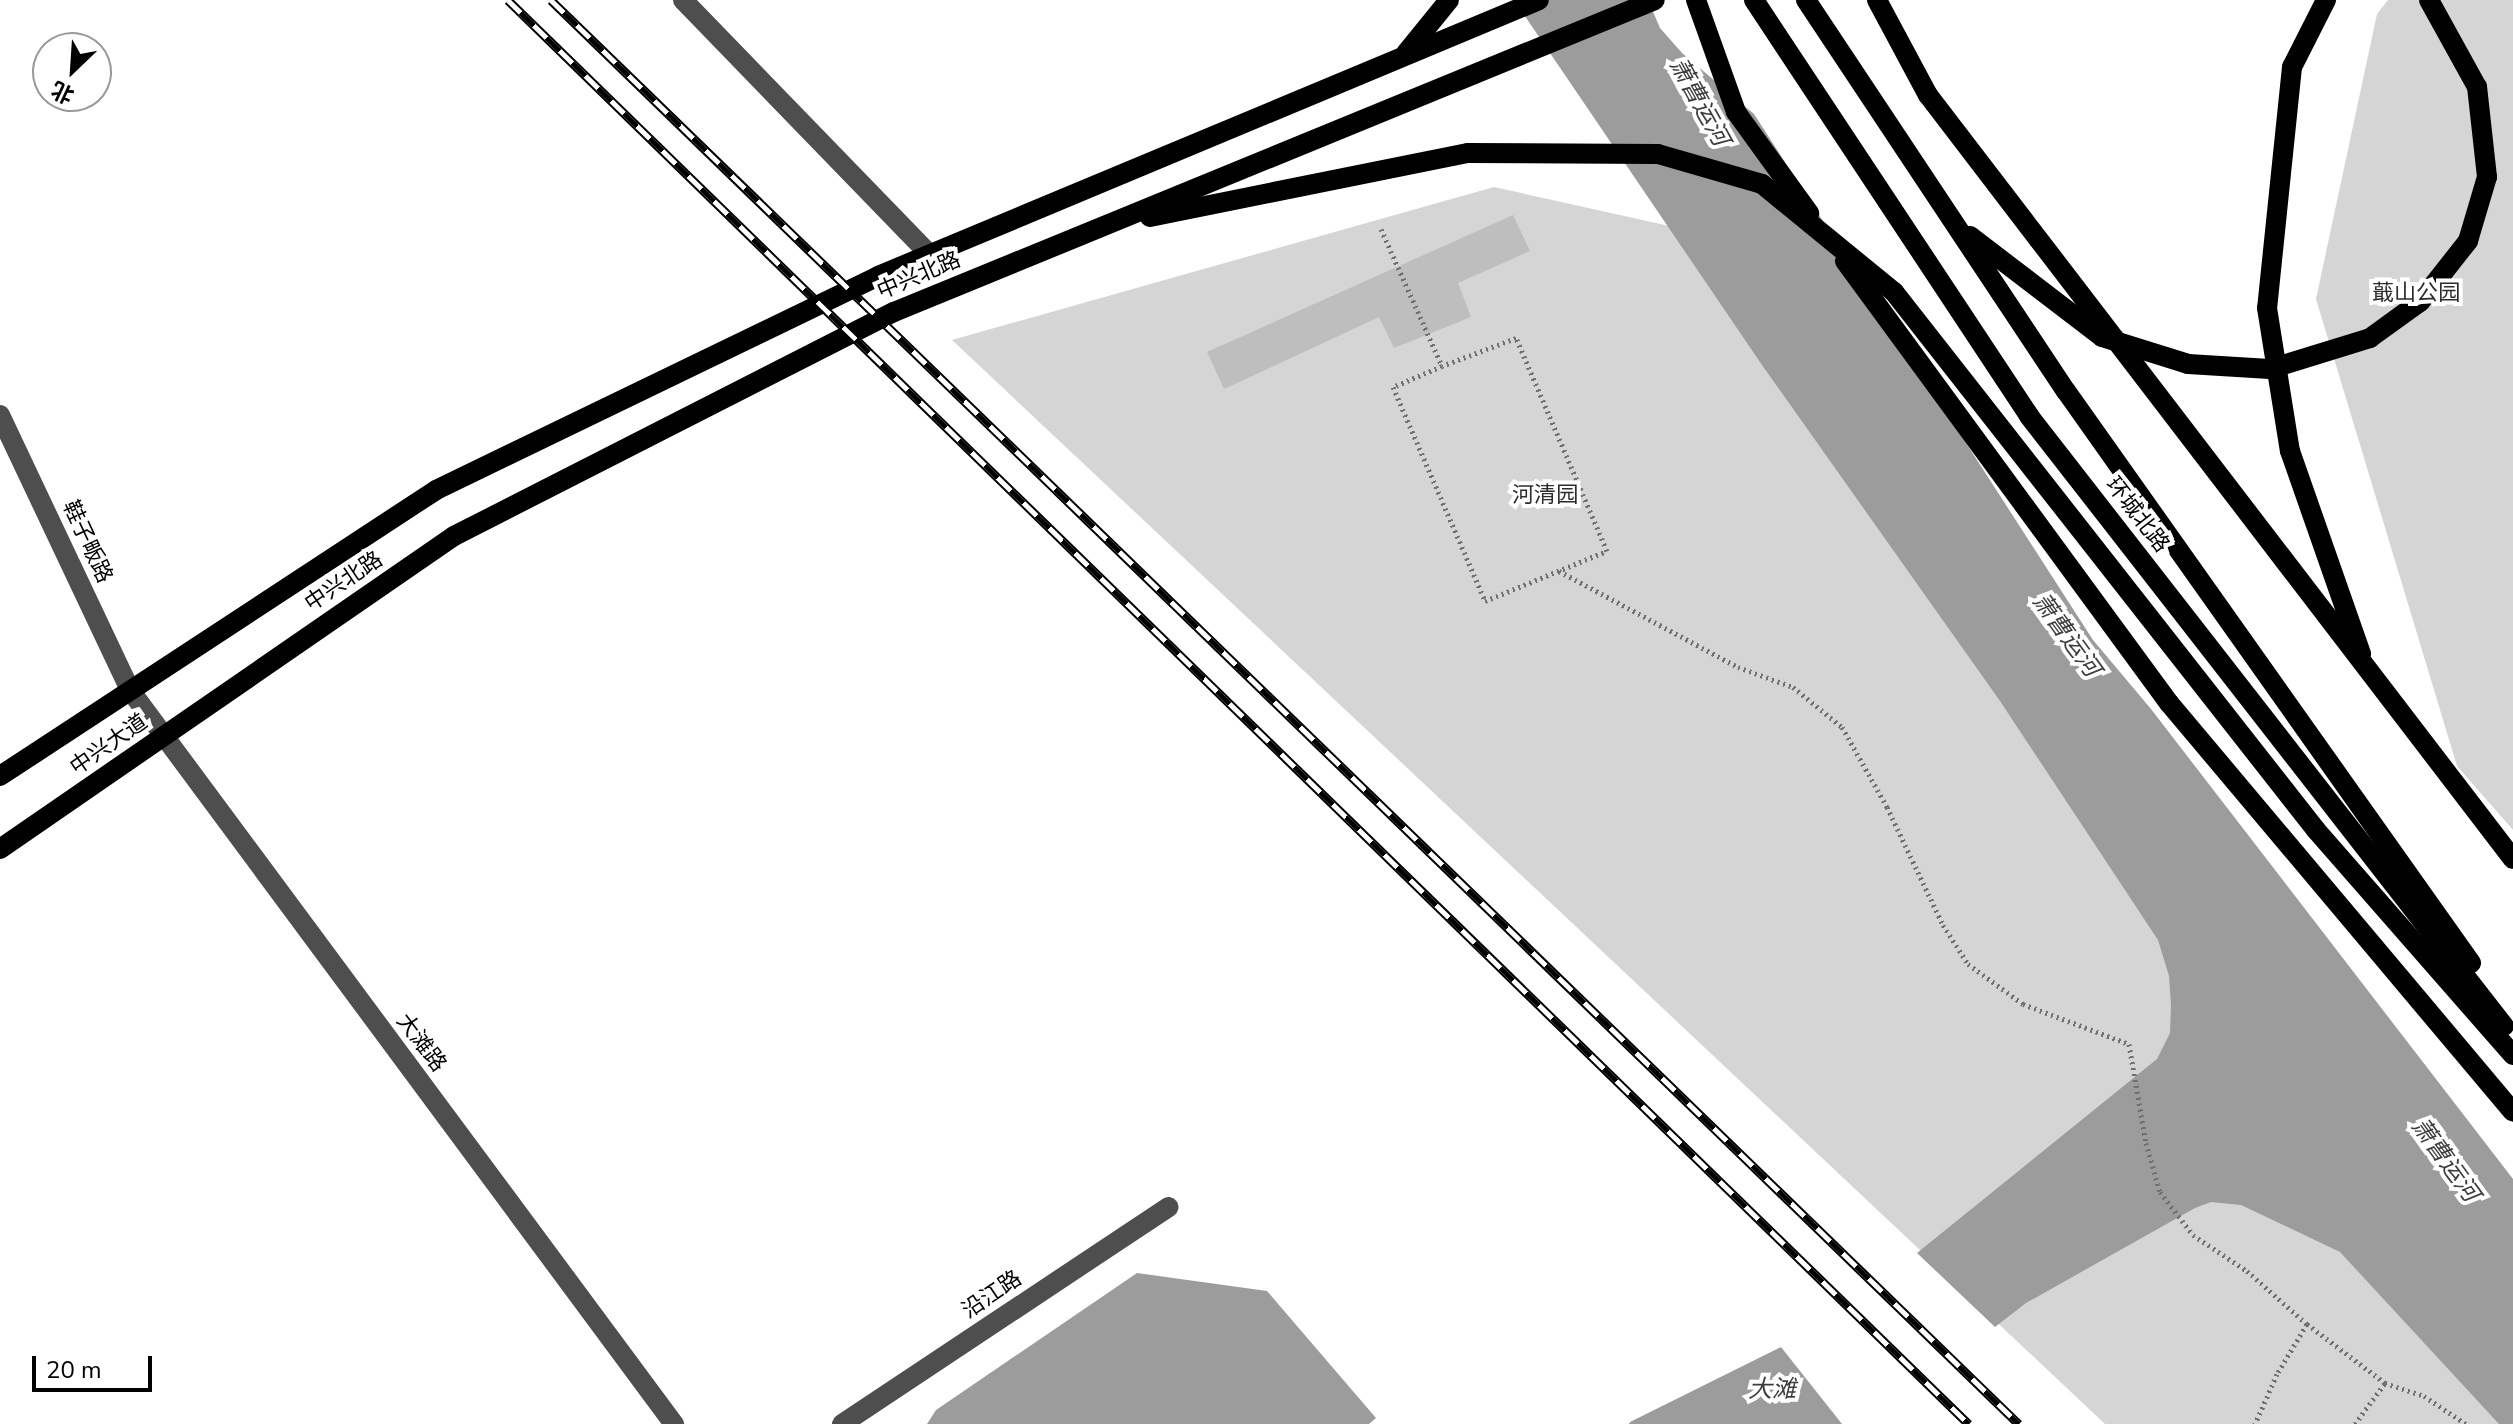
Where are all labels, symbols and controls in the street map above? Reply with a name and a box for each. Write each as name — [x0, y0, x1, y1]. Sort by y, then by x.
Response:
north arrow — [32, 32, 112, 112]
water label: 萧曹运河 — [1663, 53, 1735, 151]
text: 北 — [46, 74, 79, 110]
street label: 中兴北路 — [873, 247, 965, 305]
park label: 蕺山公园 — [2372, 281, 2460, 307]
street label: 环城北路 — [2100, 472, 2174, 558]
park label: 河清园 — [1512, 483, 1578, 509]
street label: 鞋子畈路 — [56, 497, 118, 587]
street label: 中兴北路 — [300, 546, 388, 618]
water label: 萧曹运河 — [2026, 588, 2106, 682]
street label: 中兴大道 — [65, 709, 153, 781]
street label: 大滩路 — [391, 1009, 451, 1077]
water label: 萧曹运河 — [2405, 1113, 2485, 1207]
street label: 沿江路 — [957, 1266, 1027, 1324]
scale bar — [36, 1340, 156, 1390]
text: 20 m — [46, 1354, 102, 1386]
water label: 大滩 — [1748, 1376, 1796, 1404]

